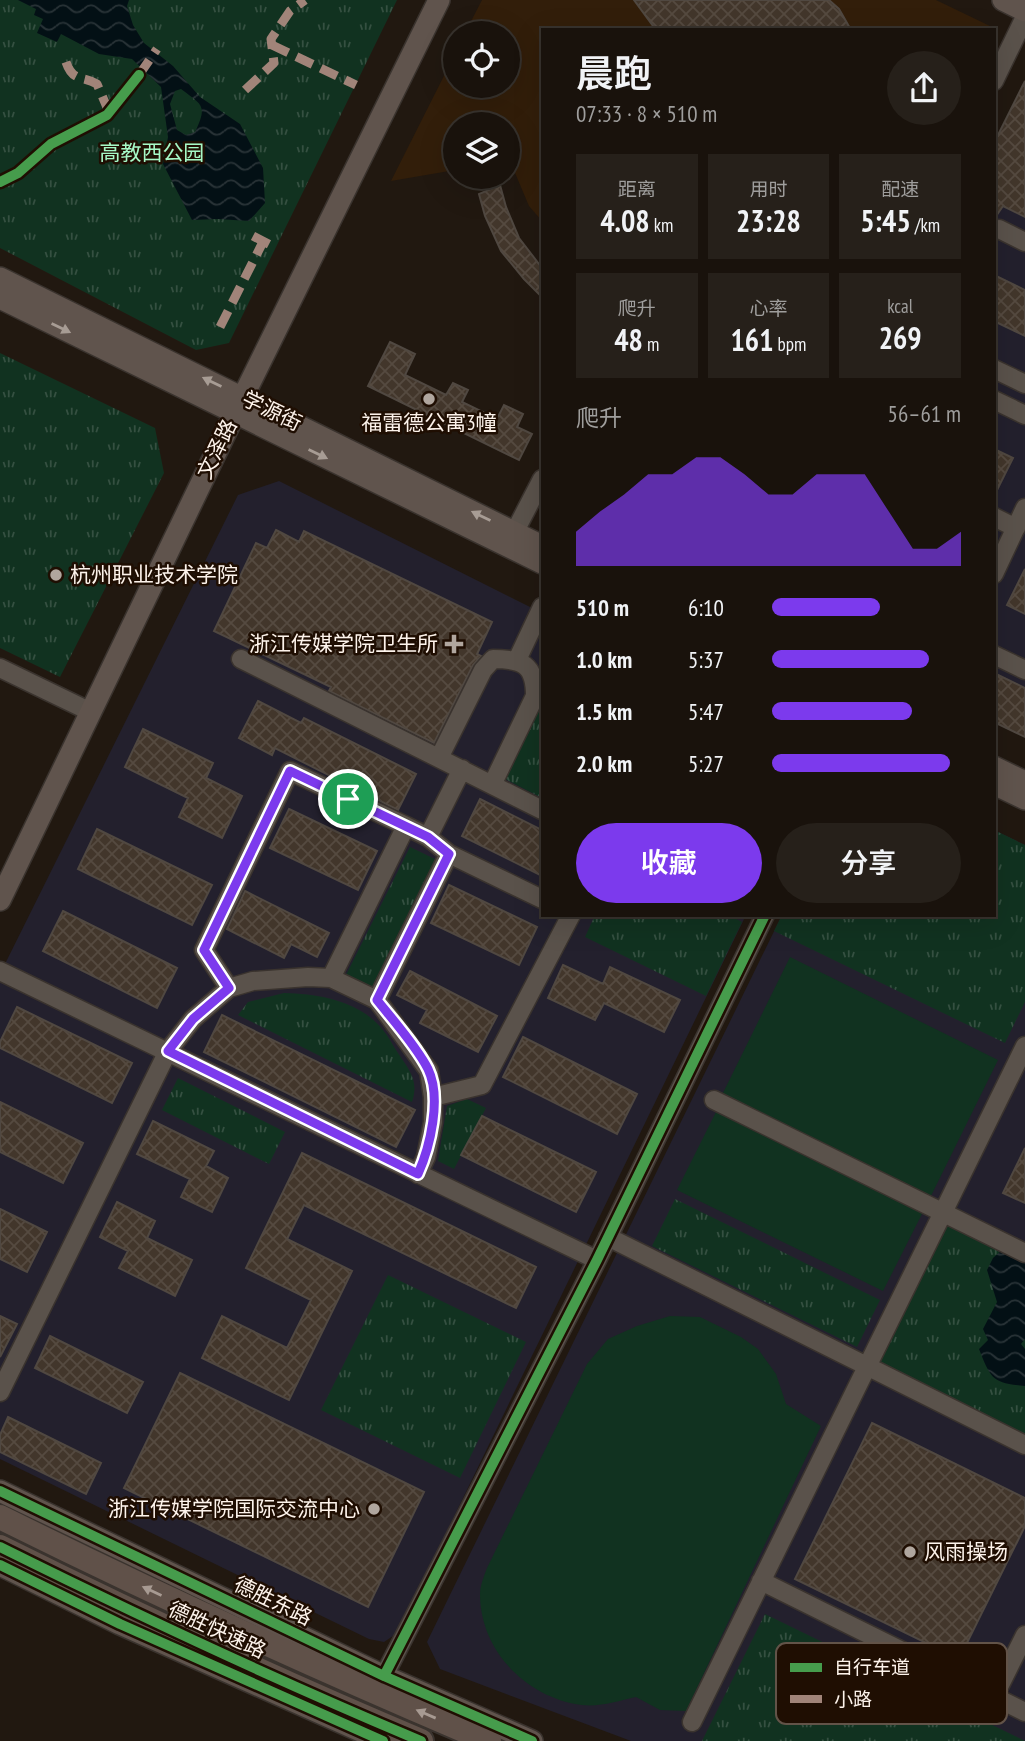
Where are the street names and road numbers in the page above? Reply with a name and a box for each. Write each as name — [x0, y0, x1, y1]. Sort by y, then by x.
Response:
street label: 学源街 — [238, 385, 306, 436]
street label: 文泽路 — [191, 415, 242, 483]
street label: 德胜东路 — [230, 1570, 317, 1631]
street label: 德胜快速路 — [164, 1595, 270, 1664]

